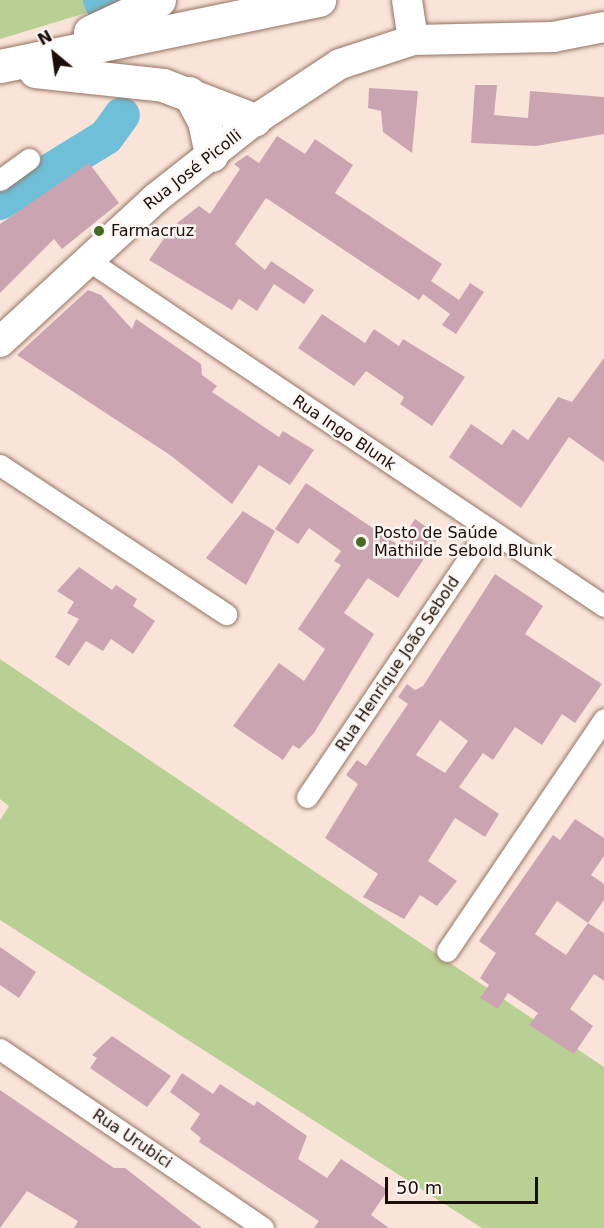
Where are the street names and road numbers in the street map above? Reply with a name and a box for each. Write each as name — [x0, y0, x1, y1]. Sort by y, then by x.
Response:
street label: Rua José Picolli — [140, 126, 246, 214]
street label: Rua Ingo Blunk — [289, 391, 399, 475]
street label: Rua Henrique João Sebold — [332, 573, 464, 755]
street label: Rua Urubici — [89, 1105, 175, 1173]

